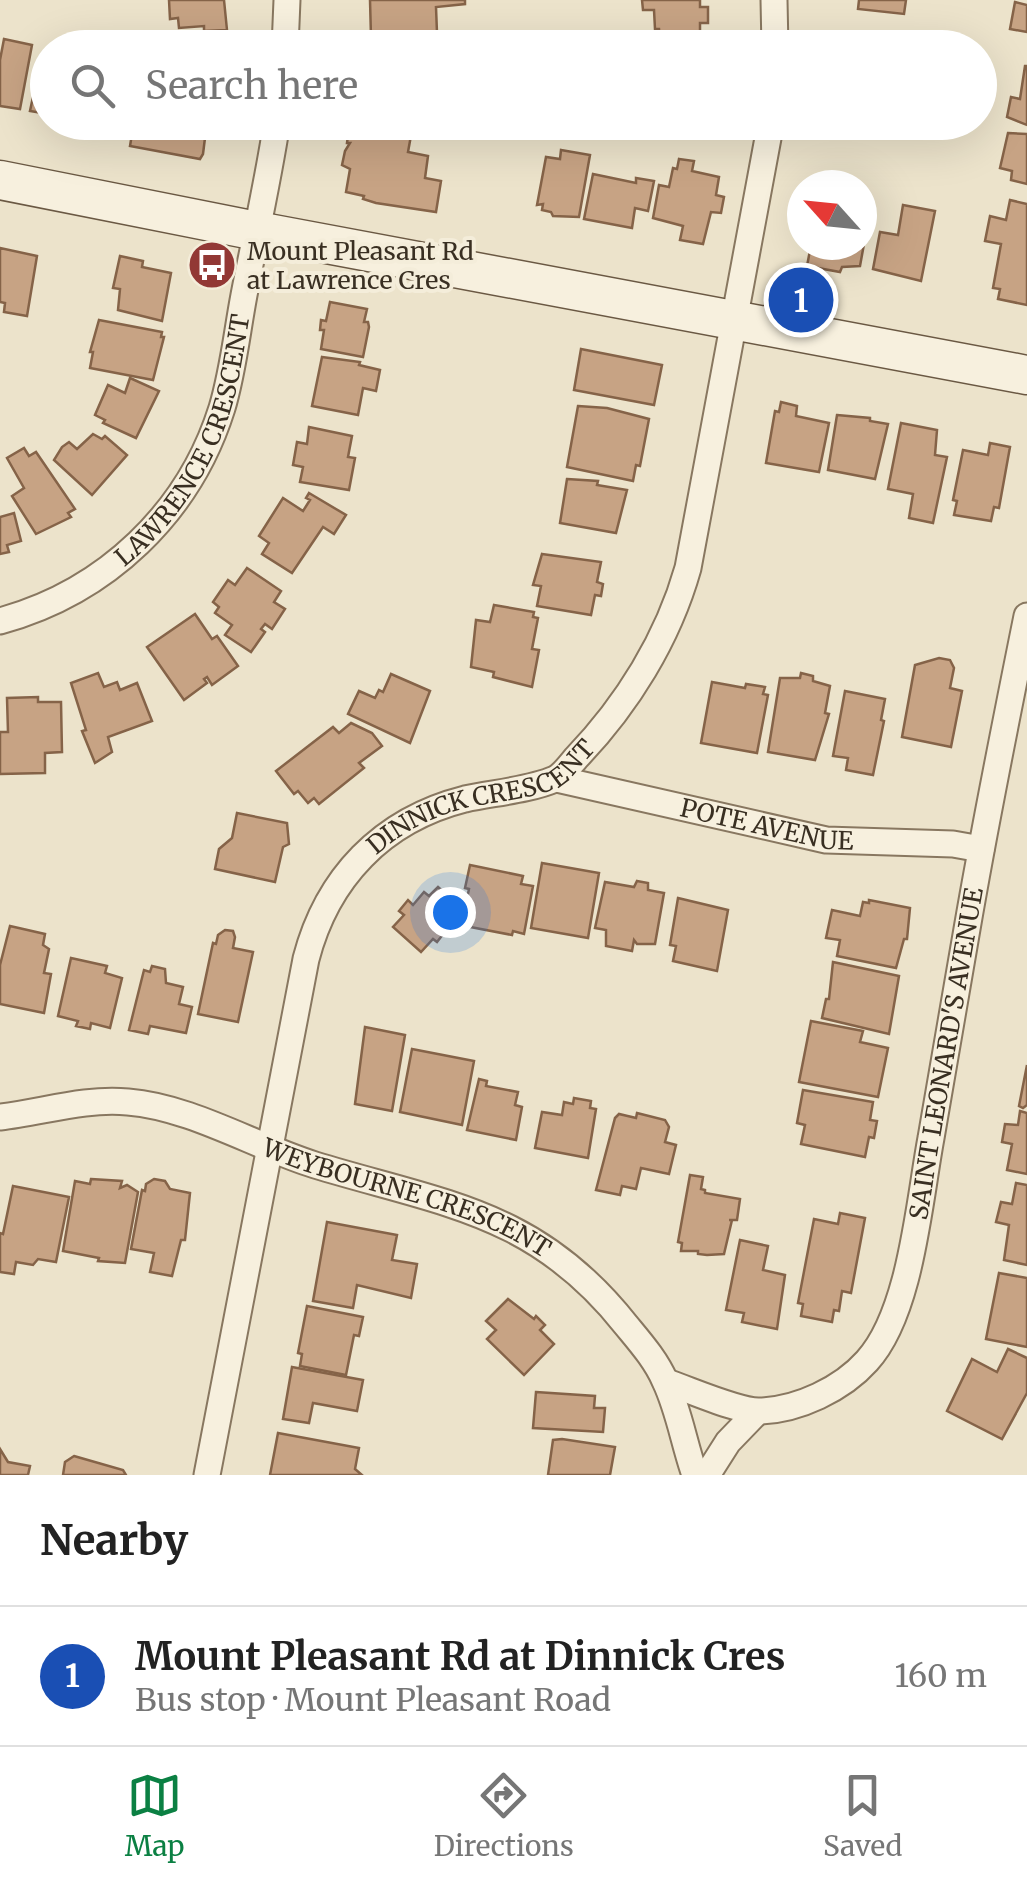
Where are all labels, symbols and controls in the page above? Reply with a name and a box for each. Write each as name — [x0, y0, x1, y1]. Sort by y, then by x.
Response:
search box — [30, 30, 997, 140]
icon: search — [65, 58, 120, 113]
text: Search here — [145, 62, 358, 109]
north arrow — [787, 170, 877, 260]
place label: Mount Pleasant Rd at Lawrence Cres — [247, 235, 474, 296]
bus stop icon: Mount Pleasant Rd at Lawrence Cres — [186, 239, 238, 291]
pin: 1 — [768, 262, 834, 338]
street label: LAWRENCE CRESCENT — [108, 312, 256, 573]
street label: DINNICK CRESCENT — [360, 733, 601, 861]
street label: POTE AVENUE — [677, 791, 854, 857]
street label: SAINT LEONARD'S AVENUE — [902, 885, 990, 1222]
your location — [425, 887, 476, 938]
street label: WEYBOURNE CRESCENT — [257, 1131, 557, 1264]
text: Nearby — [40, 1514, 188, 1566]
text: Mount Pleasant Rd at Dinnick Cres — [135, 1633, 785, 1680]
text: 1 — [65, 1656, 80, 1696]
text: 160 m — [895, 1656, 987, 1696]
text: Bus stop · Mount Pleasant Road — [135, 1680, 611, 1720]
tab: Map — [125, 1768, 184, 1864]
tab: Directions — [434, 1768, 574, 1864]
tab: Saved — [823, 1768, 902, 1864]

